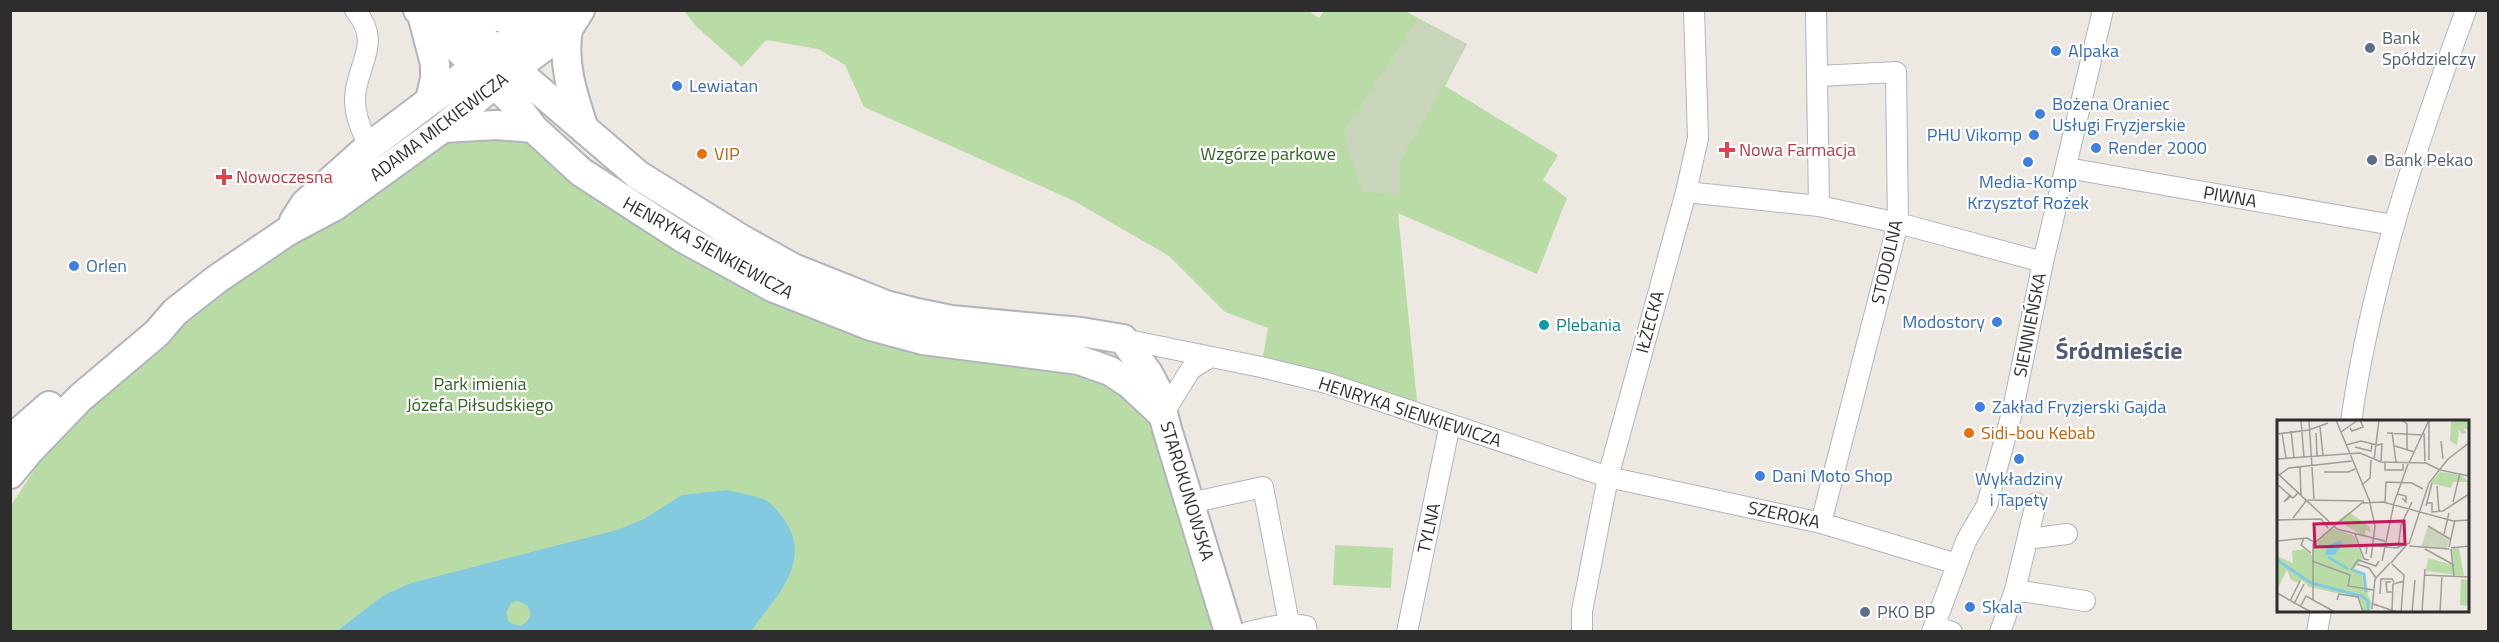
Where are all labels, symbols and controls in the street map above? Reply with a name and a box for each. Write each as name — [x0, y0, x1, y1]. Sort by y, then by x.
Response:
place label: Bank Spółdzielczy — [2382, 24, 2476, 72]
place label: Alpaka — [2068, 37, 2119, 64]
marker: Bank Spółdzielczy — [2363, 41, 2377, 55]
marker: Alpaka — [2049, 44, 2063, 58]
street label: ADAMA MICKIEWICZA — [364, 65, 514, 188]
place label: Lewiatan — [689, 72, 758, 99]
marker: Lewiatan — [670, 79, 684, 93]
place label: Bożena Oraniec Usługi Fryzjerskie — [2052, 90, 2186, 138]
marker: Bożena Oraniec Usługi Fryzjerskie — [2033, 107, 2047, 121]
place label: PHU Vikomp — [1927, 121, 2022, 148]
marker: PHU Vikomp — [2027, 128, 2041, 142]
place label: Render 2000 — [2108, 134, 2207, 161]
place label: Nowa Farmacja — [1739, 136, 1856, 163]
place label: VIP — [714, 140, 740, 167]
park label: Wzgórze parkowe — [1200, 140, 1336, 167]
marker: Render 2000 — [2089, 141, 2103, 155]
marker: Nowa Farmacja — [1720, 143, 1734, 157]
place label: Bank Pekao — [2384, 146, 2473, 173]
marker: VIP — [695, 147, 709, 161]
marker: Bank Pekao — [2365, 153, 2379, 167]
marker: Media-Komp Krzysztof Rożek — [2021, 155, 2035, 169]
place label: Nowoczesna — [236, 163, 333, 190]
place label: Media-Komp Krzysztof Rożek — [1967, 168, 2089, 216]
marker: Nowoczesna — [217, 170, 231, 184]
street label: PIWNA — [2201, 179, 2259, 215]
street label: HENRYKA SIENKIEWICZA — [618, 189, 799, 306]
street label: STODOLNA — [1864, 217, 1909, 307]
place label: Orlen — [86, 252, 127, 279]
marker: Orlen — [67, 259, 81, 273]
street label: SIENNIEŃSKA — [2006, 270, 2053, 379]
street label: IŁŻECKA — [1628, 288, 1671, 356]
place label: Modostory — [1902, 308, 1985, 335]
place label: Plebania — [1556, 311, 1621, 338]
marker: Modostory — [1990, 315, 2004, 329]
marker: Plebania — [1537, 318, 1551, 332]
district label: Śródmieście — [2056, 332, 2182, 368]
street label: HENRYKA SIENKIEWICZA — [1315, 369, 1505, 454]
park label: Park imienia Józefa Piłsudskiego — [406, 370, 554, 418]
place label: Zakład Fryzjerski Gajda — [1992, 393, 2166, 420]
marker: Zakład Fryzjerski Gajda — [1973, 400, 1987, 414]
street label: STAROKUNOWSKA — [1153, 418, 1222, 564]
place label: Sidi-bou Kebab — [1981, 419, 2096, 446]
inset map — [2277, 420, 2469, 612]
marker: Sidi-bou Kebab — [1962, 426, 1976, 440]
marker: Wykładziny i Tapety — [2012, 452, 2026, 466]
place label: Dani Moto Shop — [1772, 462, 1893, 489]
place label: Wykładziny i Tapety — [1975, 465, 2063, 513]
marker: Dani Moto Shop — [1753, 469, 1767, 483]
street label: SZEROKA — [1745, 494, 1823, 535]
street label: TYLNA — [1410, 500, 1447, 555]
place label: Skala — [1982, 593, 2023, 620]
place label: PKO BP — [1877, 598, 1936, 625]
marker: Skala — [1963, 600, 1977, 614]
marker: PKO BP — [1858, 605, 1872, 619]

